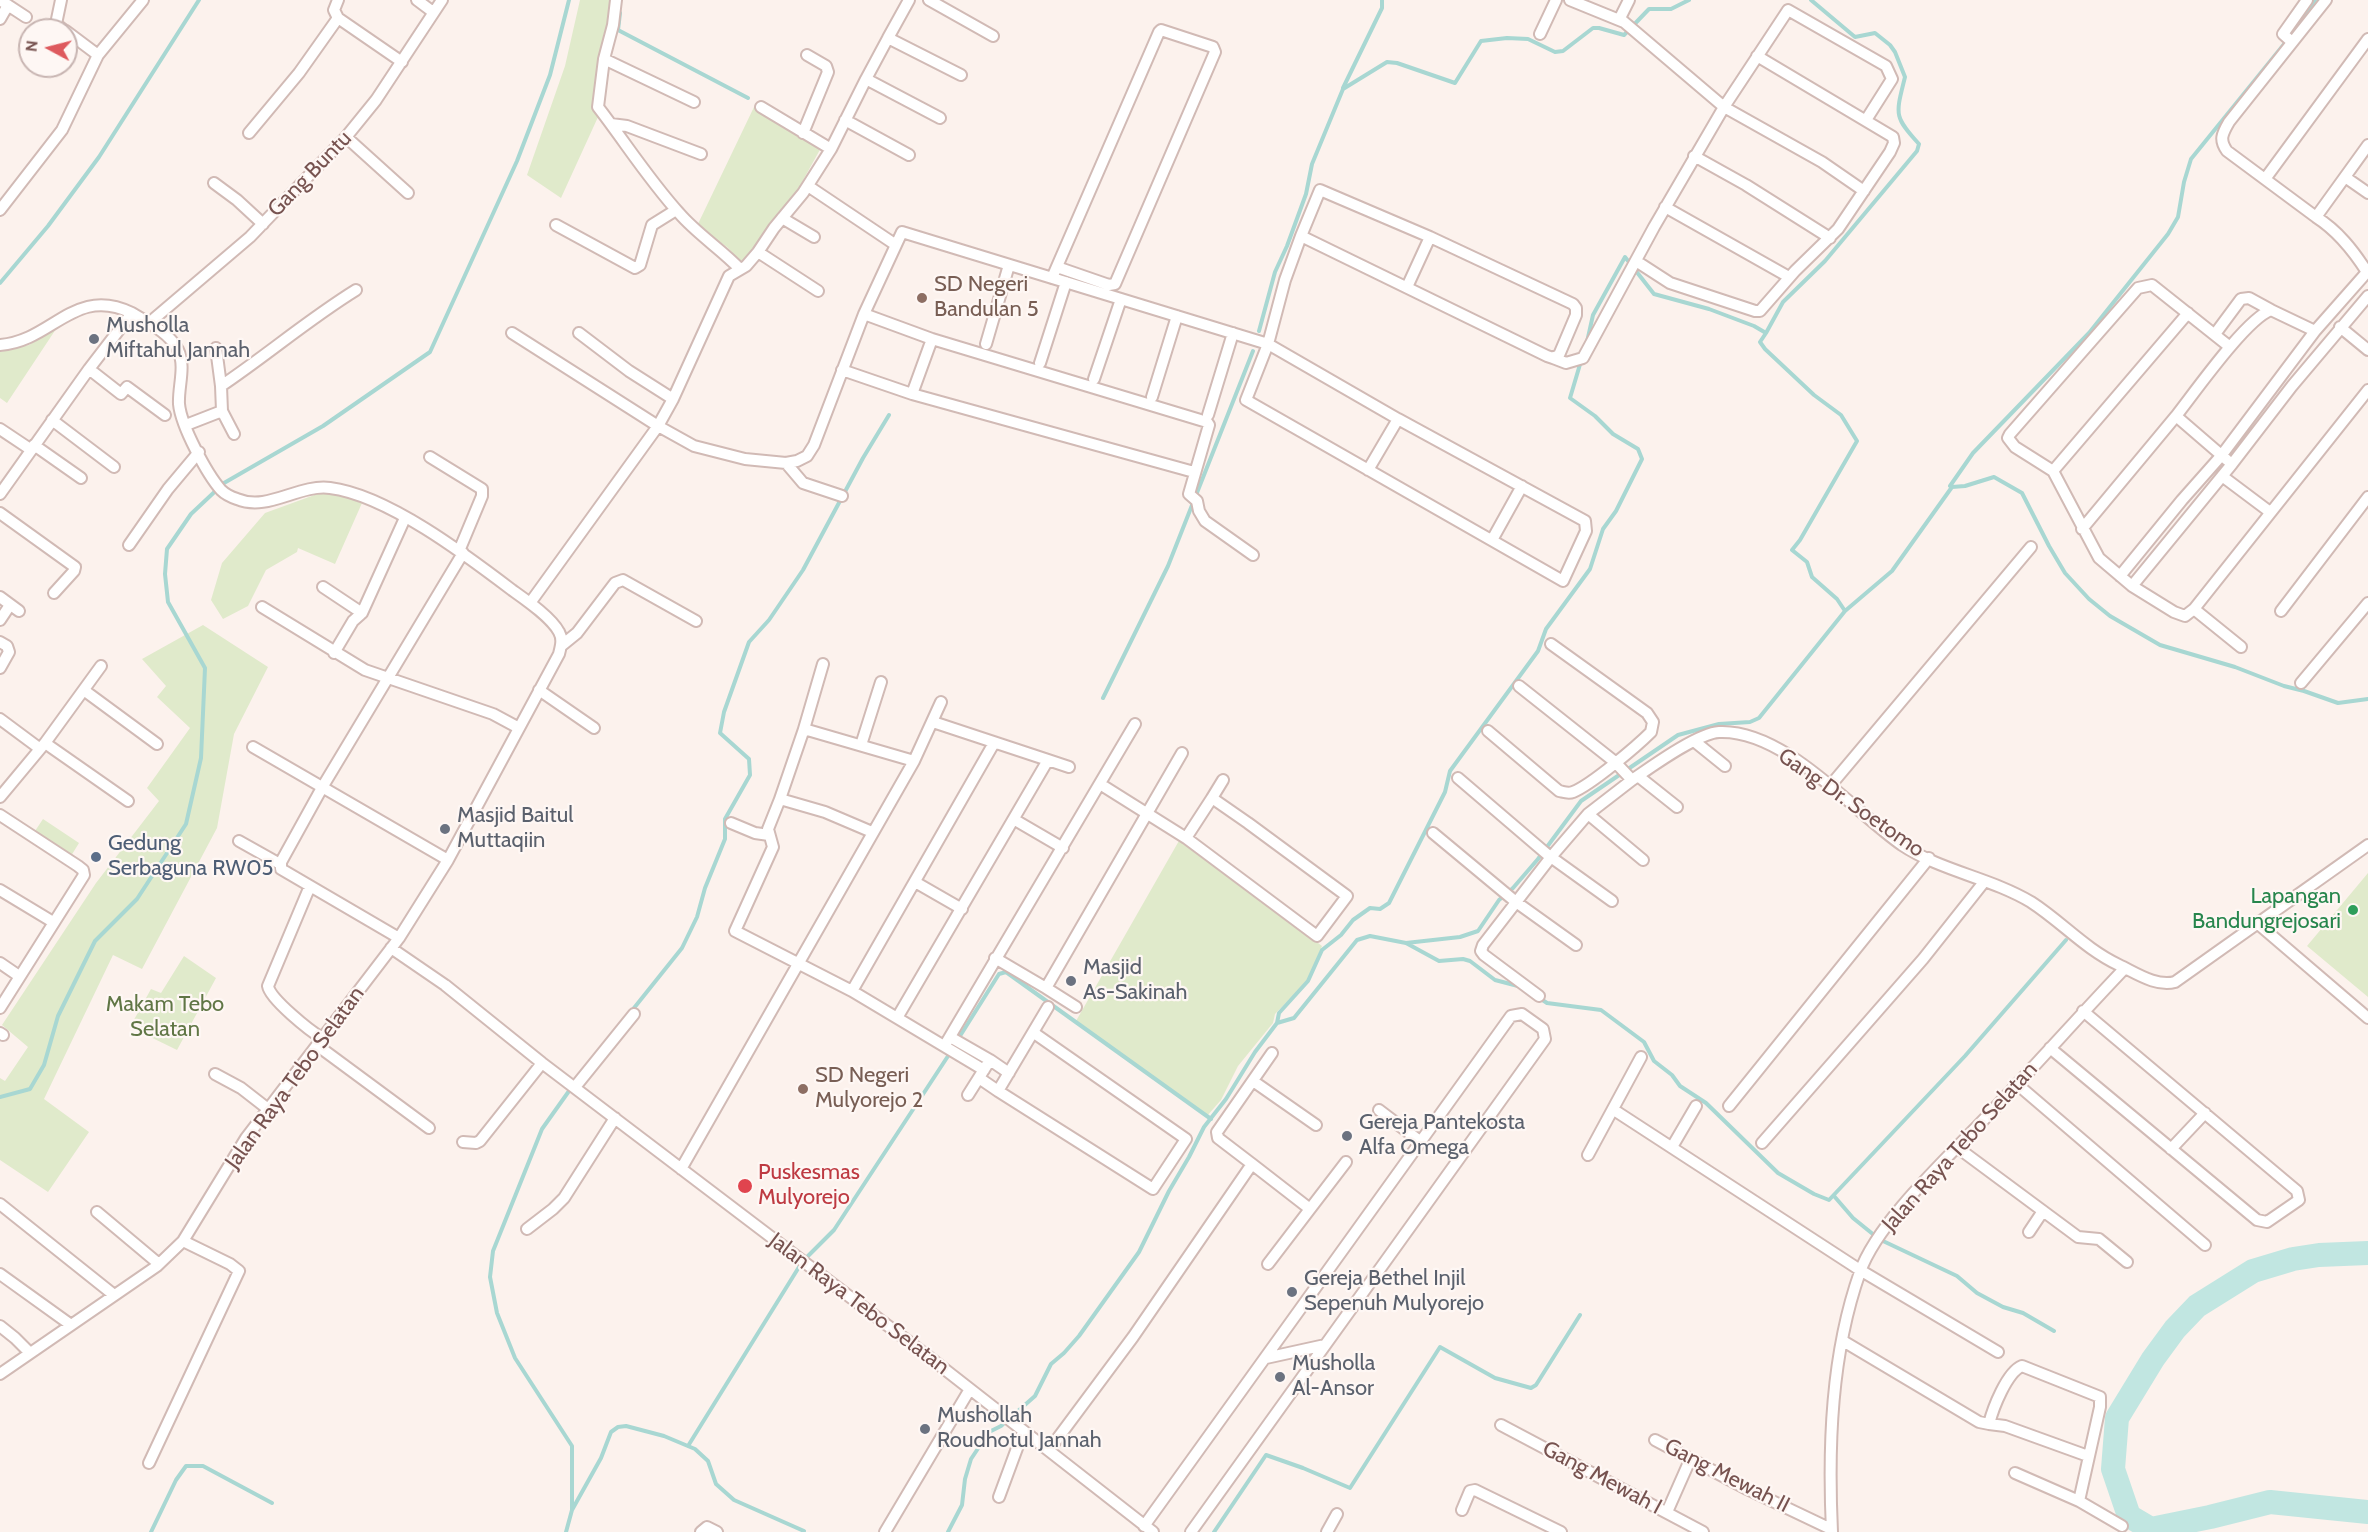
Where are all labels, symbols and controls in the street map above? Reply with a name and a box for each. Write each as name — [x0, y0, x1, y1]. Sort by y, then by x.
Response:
north arrow — [18, 18, 78, 78]
text: N — [22, 39, 42, 53]
street label: Gang Buntu — [263, 126, 357, 222]
place label: SD Negeri Bandulan 5 — [934, 272, 1039, 324]
marker: SD Negeri Bandulan 5 — [915, 291, 929, 305]
place label: Musholla Miftahul Jannah — [106, 313, 250, 364]
marker: Musholla Miftahul Jannah — [87, 332, 101, 346]
street label: Gang Dr. Soetomo — [1773, 743, 1929, 863]
place label: Masjid Baitul Muttaqiin — [457, 803, 573, 854]
marker: Masjid Baitul Muttaqiin — [438, 822, 452, 836]
place label: Gedung Serbaguna RW05 — [108, 831, 273, 882]
marker: Gedung Serbaguna RW05 — [89, 850, 103, 864]
place label: Lapangan Bandungrejosari — [2192, 884, 2341, 936]
marker: Lapangan Bandungrejosari — [2346, 903, 2360, 917]
place label: Masjid As-Sakinah — [1083, 955, 1187, 1006]
marker: Masjid As-Sakinah — [1064, 974, 1078, 988]
street label: Jalan Raya Tebo Selatan — [220, 982, 370, 1174]
park label: Makam Tebo Selatan — [106, 992, 224, 1044]
street label: Jalan Raya Tebo Selatan — [1877, 1057, 2043, 1237]
place label: SD Negeri Mulyorejo 2 — [815, 1063, 923, 1114]
marker: SD Negeri Mulyorejo 2 — [796, 1082, 810, 1096]
place label: Gereja Pantekosta Alfa Omega — [1359, 1110, 1525, 1162]
marker: Gereja Pantekosta Alfa Omega — [1340, 1129, 1354, 1143]
place label: Puskesmas Mulyorejo — [758, 1160, 860, 1212]
marker: Puskesmas Mulyorejo — [736, 1177, 754, 1195]
street label: Jalan Raya Tebo Selatan — [764, 1228, 954, 1380]
place label: Gereja Bethel Injil Sepenuh Mulyorejo — [1304, 1266, 1484, 1318]
marker: Gereja Bethel Injil Sepenuh Mulyorejo — [1285, 1285, 1299, 1299]
place label: Musholla Al-Ansor — [1292, 1351, 1375, 1402]
marker: Musholla Al-Ansor — [1273, 1370, 1287, 1384]
place label: Mushollah Roudhotul Jannah — [937, 1403, 1102, 1454]
marker: Mushollah Roudhotul Jannah — [918, 1422, 932, 1436]
street label: Gang Mewah II — [1660, 1433, 1794, 1519]
street label: Gang Mewah I — [1538, 1436, 1666, 1520]

